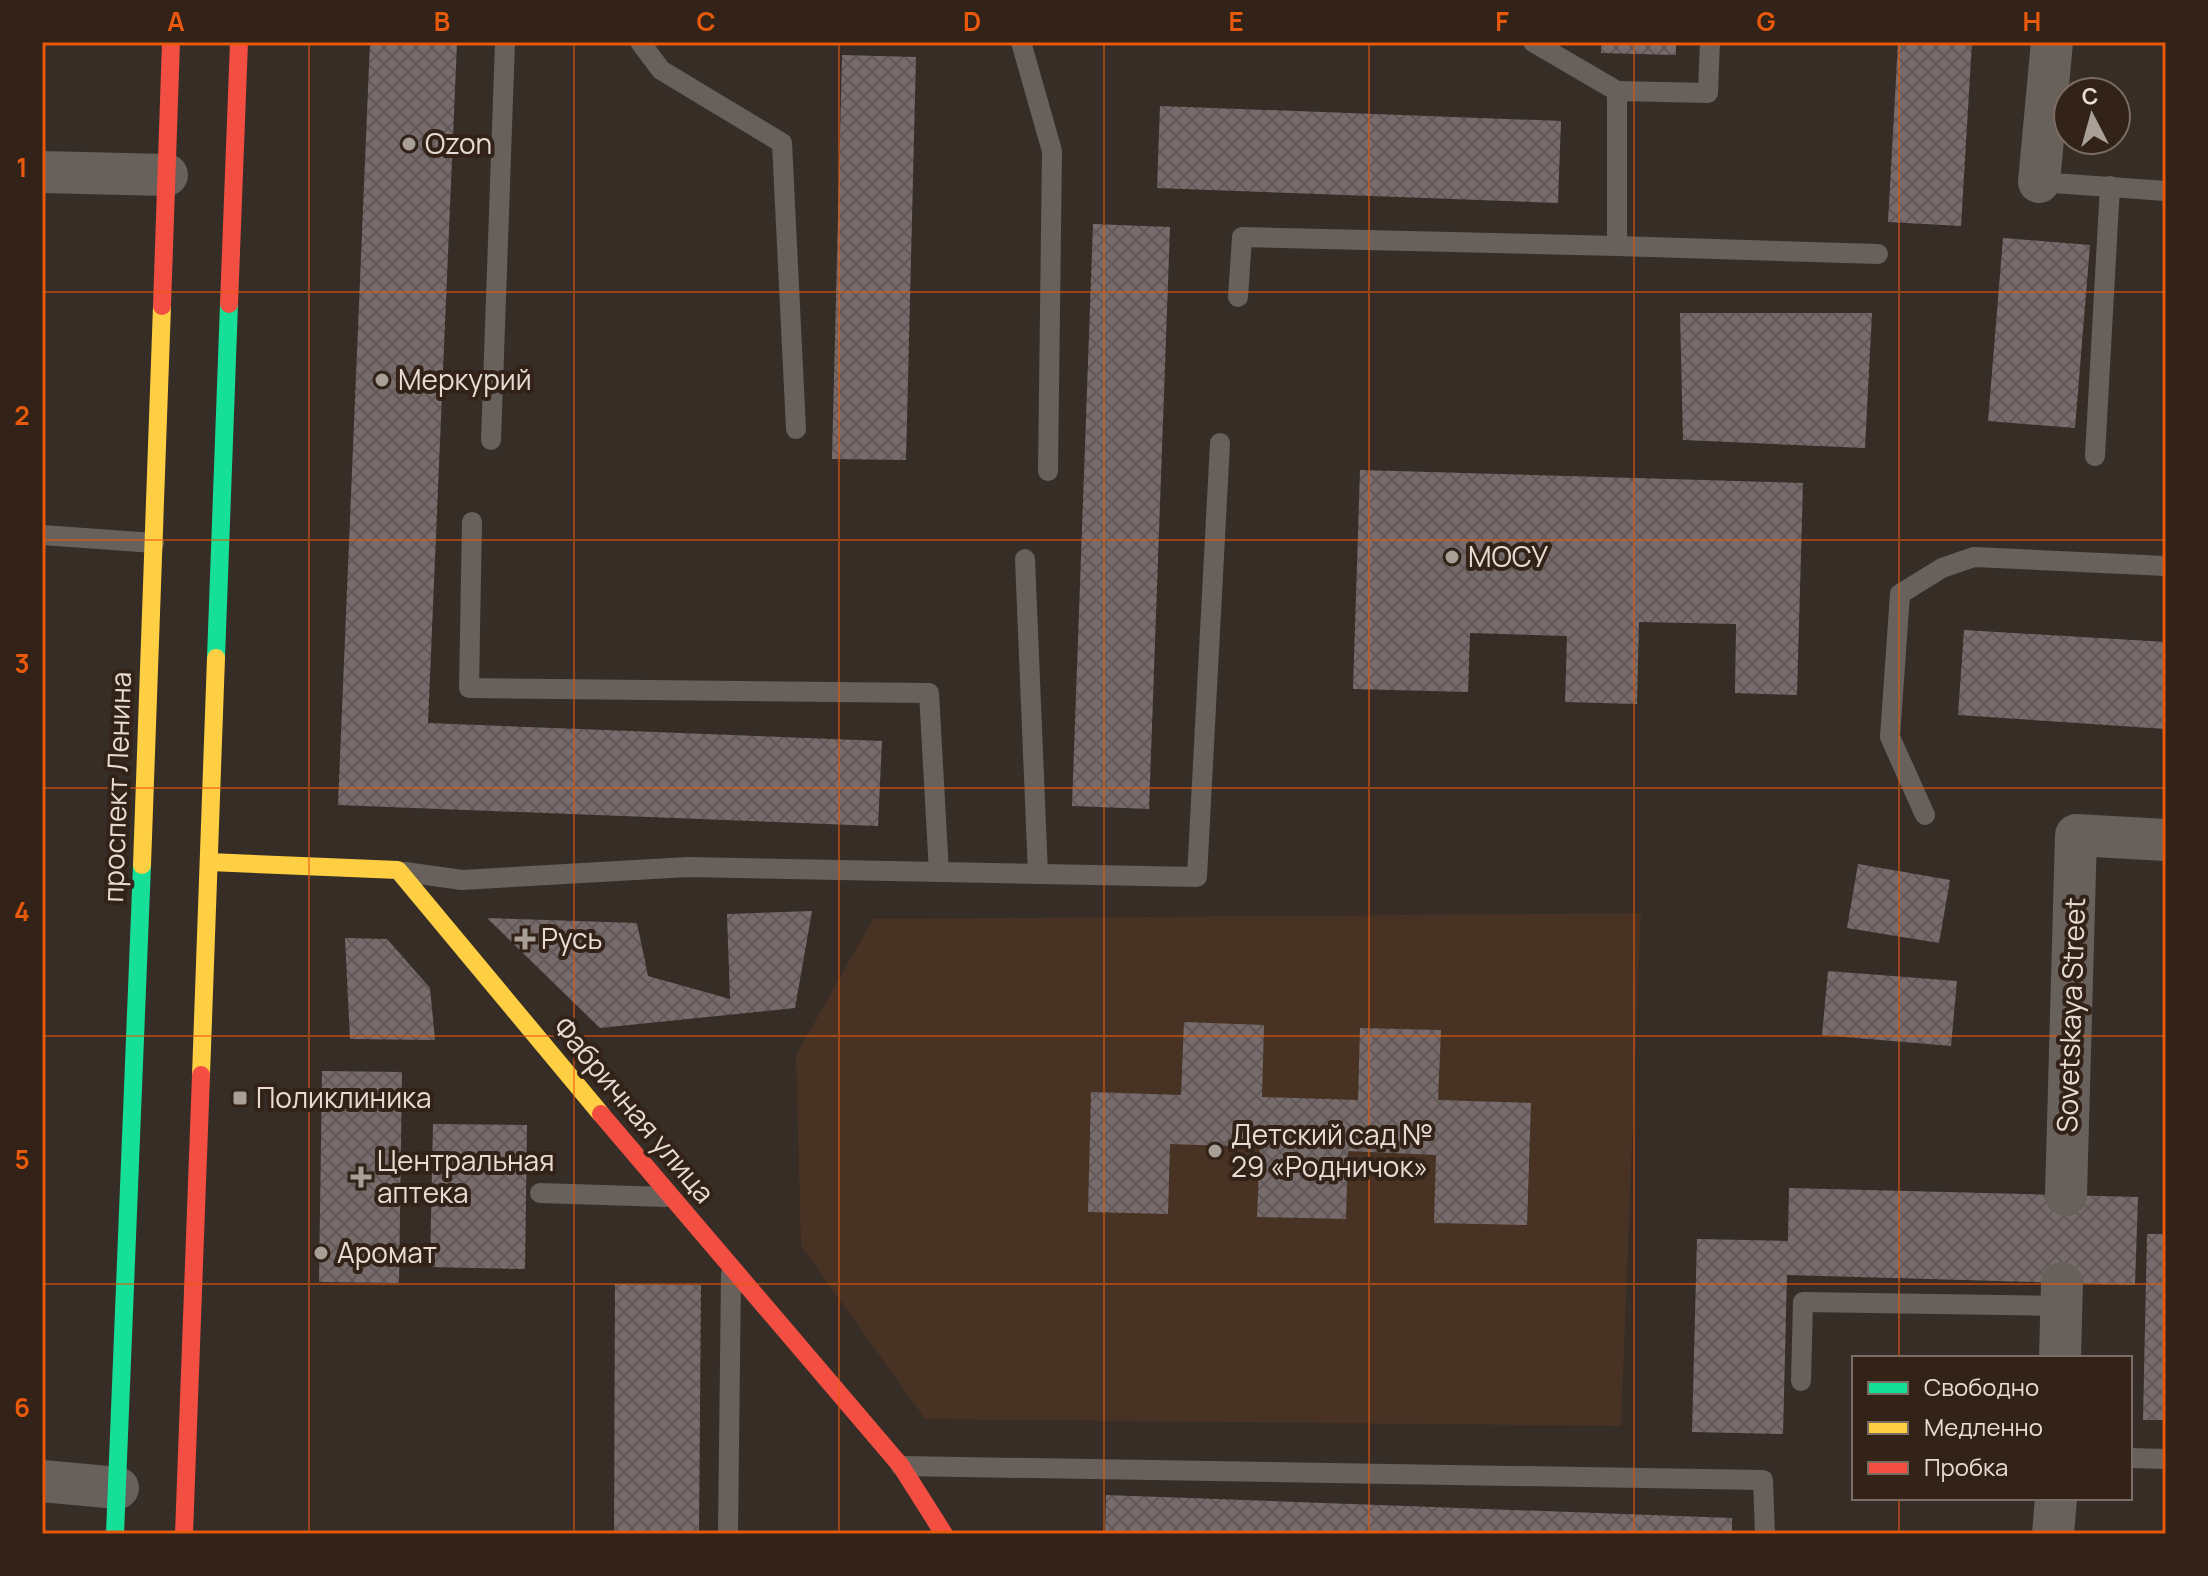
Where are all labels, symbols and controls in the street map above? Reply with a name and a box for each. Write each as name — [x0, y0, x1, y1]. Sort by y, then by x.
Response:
text: A — [167, 3, 185, 39]
text: B — [434, 3, 450, 39]
text: C — [696, 3, 716, 39]
text: D — [963, 3, 981, 39]
text: E — [1228, 3, 1244, 39]
text: F — [1495, 3, 1509, 39]
text: G — [1756, 3, 1776, 39]
text: H — [2023, 3, 2041, 39]
north arrow — [2052, 76, 2132, 156]
text: С — [2080, 80, 2100, 112]
place label: Ozon — [425, 124, 492, 162]
marker: Ozon — [400, 135, 418, 153]
text: 1 — [16, 149, 28, 185]
place label: Меркурий — [398, 360, 532, 398]
marker: Меркурий — [373, 371, 391, 389]
text: 2 — [14, 397, 30, 433]
place label: МОСУ — [1468, 537, 1548, 575]
marker: МОСУ — [1443, 548, 1461, 566]
text: 3 — [14, 645, 30, 681]
street label: проспект Ленина — [93, 671, 139, 903]
text: 4 — [14, 893, 30, 929]
street label: Sovetskaya Street — [2047, 897, 2093, 1133]
place label: Русь — [541, 919, 603, 957]
marker: Русь — [516, 930, 534, 948]
street label: Фабричная улица — [546, 1008, 724, 1210]
place label: Поликлиника — [256, 1078, 432, 1116]
marker: Поликлиника — [231, 1089, 249, 1107]
place label: Детский сад № 29 «Родничок» — [1231, 1115, 1433, 1185]
text: 5 — [14, 1141, 30, 1177]
place label: Центральная аптека — [377, 1141, 555, 1211]
marker: Детский сад № 29 «Родничок» — [1206, 1142, 1224, 1160]
marker: Центральная аптека — [352, 1168, 370, 1186]
place label: Аромат — [337, 1233, 437, 1271]
marker: Аромат — [312, 1244, 330, 1262]
legend — [1852, 1356, 2132, 1500]
text: Свободно — [1924, 1370, 2039, 1403]
text: 6 — [14, 1389, 30, 1425]
text: Медленно — [1924, 1410, 2043, 1443]
text: Пробка — [1924, 1450, 2008, 1483]

